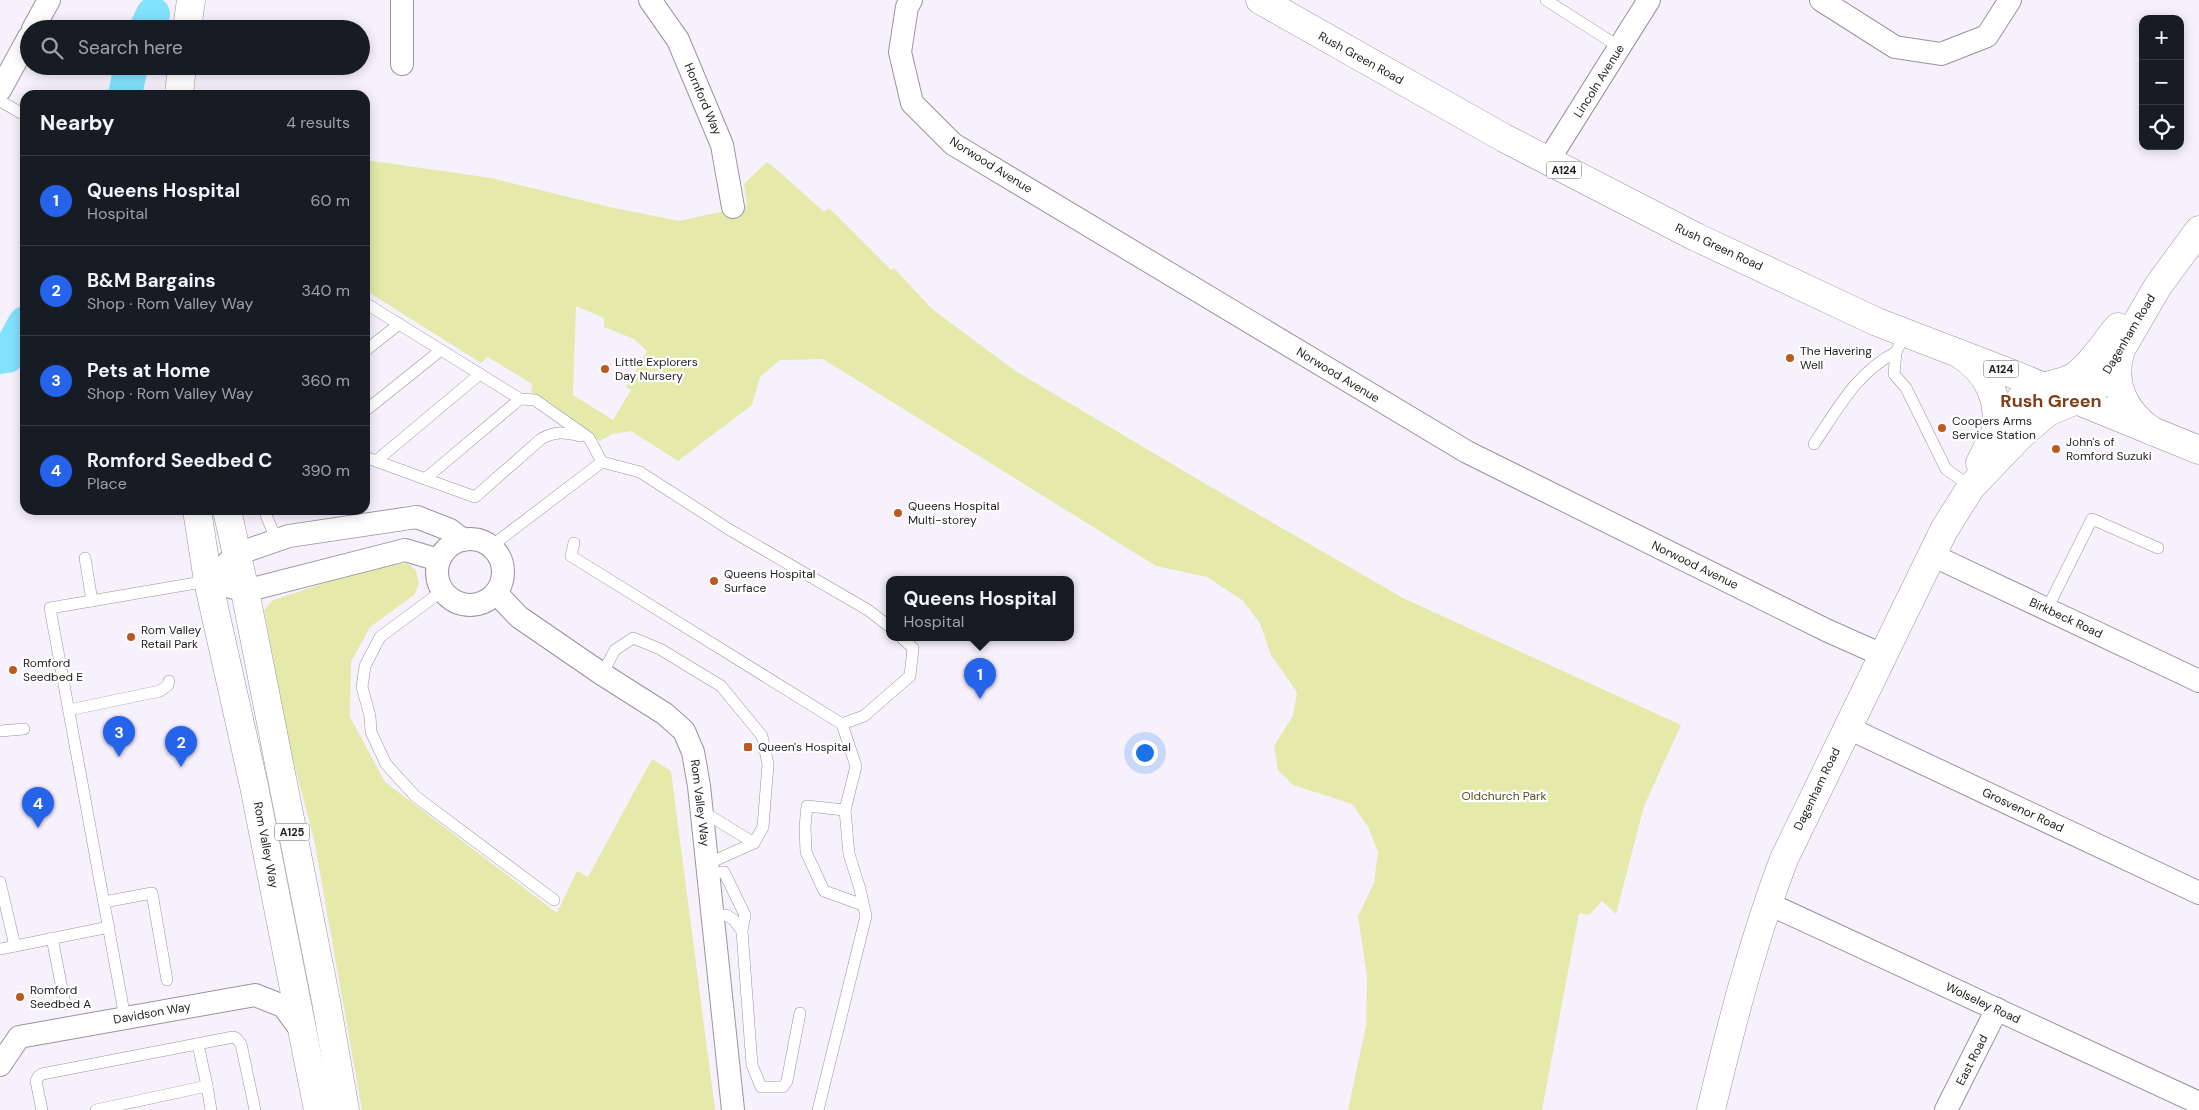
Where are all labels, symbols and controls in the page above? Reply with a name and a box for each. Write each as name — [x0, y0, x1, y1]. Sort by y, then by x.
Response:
map controls — [2139, 15, 2184, 150]
button: + — [2139, 15, 2184, 60]
search box — [20, 20, 370, 75]
street label: Rush Green Road — [1316, 28, 1406, 88]
icon: search — [38, 34, 66, 62]
text: Search here — [78, 35, 183, 60]
street label: Lincoln Avenue — [1570, 41, 1628, 121]
button: − — [2139, 60, 2184, 105]
street label: Hornford Way — [681, 61, 725, 138]
button: locate — [2139, 105, 2184, 150]
text: Nearby — [40, 109, 114, 137]
text: 4 results — [286, 112, 350, 133]
street label: Norwood Avenue — [947, 133, 1035, 197]
road number: A124 — [1546, 162, 1582, 178]
text: Queens Hospital — [87, 178, 240, 203]
text: 1 — [53, 190, 59, 211]
text: 60 m — [310, 190, 350, 211]
text: Hospital — [87, 203, 148, 224]
street label: Rush Green Road — [1673, 220, 1765, 274]
text: B&M Bargains — [87, 268, 216, 293]
text: 2 — [51, 280, 61, 301]
text: 340 m — [301, 280, 350, 301]
street label: Dagenham Road — [2099, 291, 2159, 377]
text: Shop · Rom Valley Way — [87, 293, 253, 314]
place label: The Havering Well — [1800, 343, 1872, 373]
street label: Norwood Avenue — [1293, 344, 1383, 406]
marker: The Havering Well — [1784, 352, 1796, 364]
place label: Little Explorers Day Nursery — [615, 354, 698, 384]
text: Pets at Home — [87, 358, 211, 383]
road number: A124 — [1984, 360, 2018, 378]
marker: Little Explorers Day Nursery — [599, 363, 611, 375]
text: 3 — [51, 370, 61, 391]
text: 360 m — [301, 370, 350, 391]
text: Shop · Rom Valley Way — [87, 383, 253, 404]
district label: Rush Green — [2000, 389, 2102, 413]
place label: Coopers Arms Service Station — [1952, 413, 2036, 443]
marker: Coopers Arms Service Station — [1936, 422, 1948, 434]
place label: John's of Romford Suzuki — [2066, 434, 2152, 464]
marker: John's of Romford Suzuki — [2050, 443, 2062, 455]
text: Romford Seedbed C — [87, 448, 272, 473]
text: 4 — [51, 460, 61, 481]
text: 390 m — [302, 460, 350, 481]
text: Place — [87, 473, 127, 494]
place label: Queens Hospital Multi-storey — [908, 498, 1000, 528]
marker: Queens Hospital Multi-storey — [892, 507, 904, 519]
street label: Norwood Avenue — [1649, 537, 1741, 593]
place label: Queens Hospital Surface — [724, 566, 816, 596]
marker: Queens Hospital Surface — [708, 575, 720, 587]
popup — [886, 576, 1074, 641]
text: Queens Hospital — [903, 586, 1057, 611]
street label: Birkbeck Road — [2027, 594, 2105, 642]
text: Hospital — [903, 611, 964, 632]
place label: Rom Valley Retail Park — [141, 622, 202, 652]
marker: Rom Valley Retail Park — [125, 631, 137, 643]
place label: Romford Seedbed E — [23, 655, 83, 685]
pin: 1 — [964, 658, 996, 699]
marker: Romford Seedbed E — [7, 664, 19, 676]
pin: 3 — [103, 716, 135, 757]
pin: 2 — [165, 726, 197, 767]
place label: Queen's Hospital — [758, 739, 851, 755]
your location — [1132, 740, 1158, 766]
marker: Queen's Hospital — [742, 741, 754, 753]
street label: Dagenham Road — [1790, 745, 1844, 833]
street label: Rom Valley Way — [687, 759, 713, 848]
street label: Grosvenor Road — [1979, 784, 2067, 836]
pin: 4 — [22, 787, 54, 828]
park label: Oldchurch Park — [1462, 788, 1547, 804]
street label: Rom Valley Way — [250, 801, 282, 890]
road number: A125 — [274, 824, 310, 840]
street label: Wolseley Road — [1943, 979, 2023, 1027]
place label: Romford Seedbed A — [30, 982, 91, 1012]
marker: Romford Seedbed A — [14, 991, 26, 1003]
street label: Davidson Way — [112, 998, 192, 1028]
street label: East Road — [1952, 1032, 1992, 1088]

